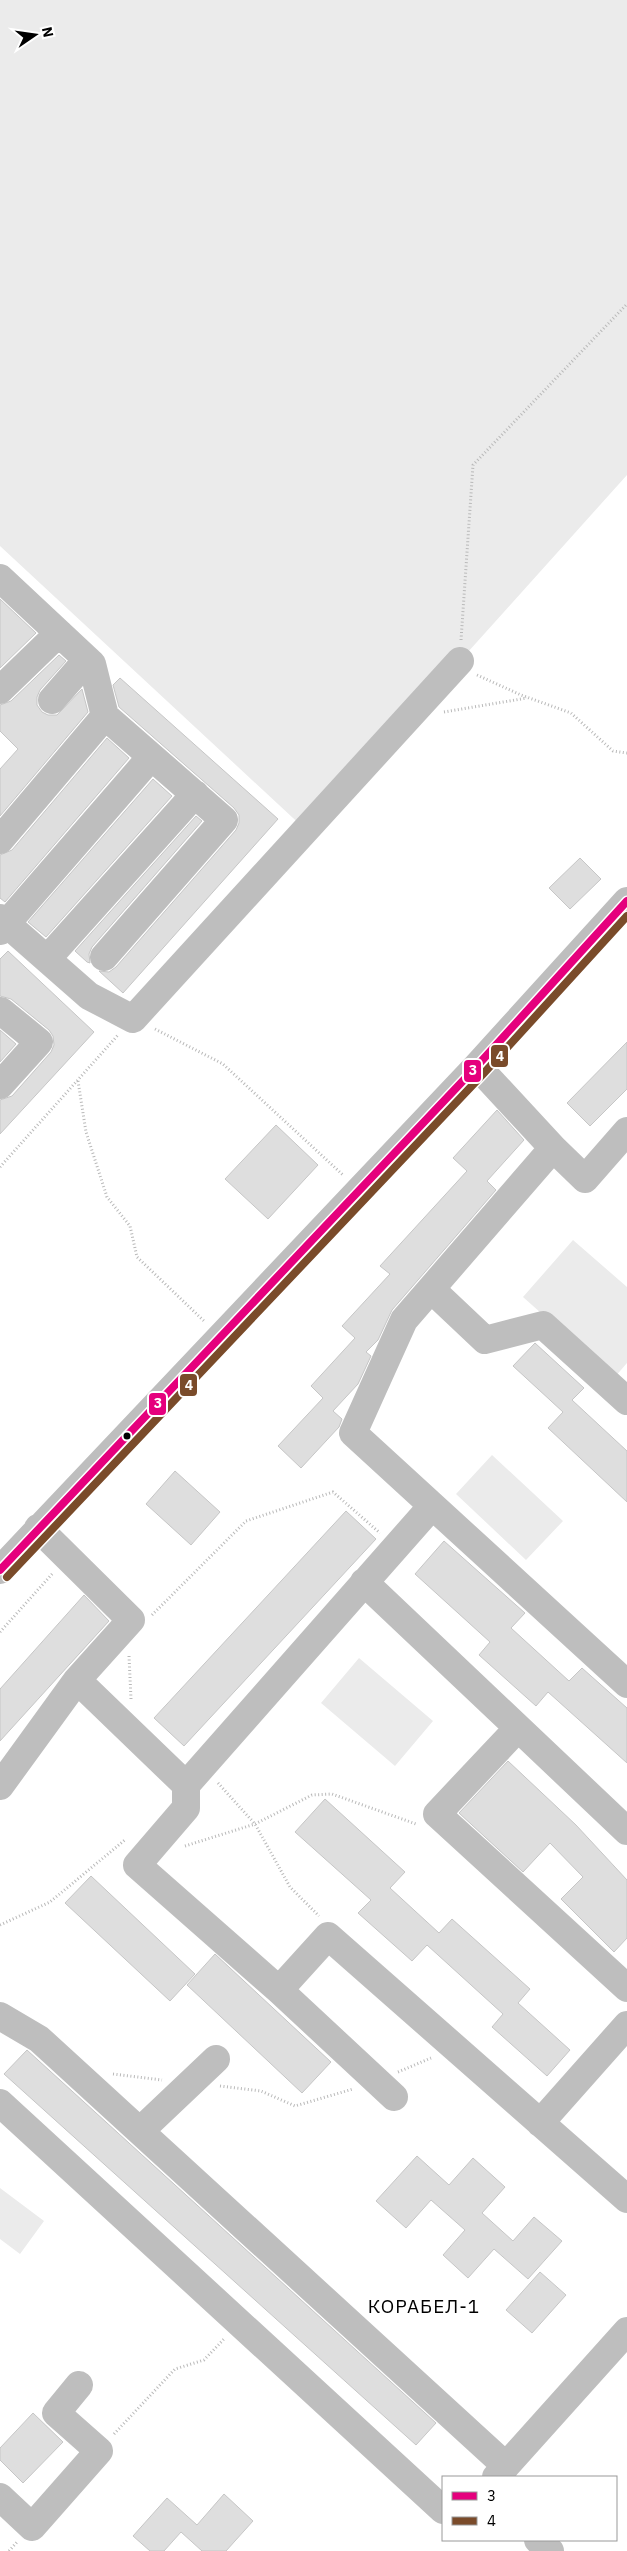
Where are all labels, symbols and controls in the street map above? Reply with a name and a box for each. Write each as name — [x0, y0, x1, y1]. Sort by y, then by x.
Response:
north arrow — [10, 10, 60, 60]
text: N — [38, 25, 58, 39]
line badge: 4 — [490, 1044, 509, 1068]
text: 4 — [496, 1047, 504, 1065]
line badge: 3 — [463, 1059, 482, 1083]
text: 3 — [469, 1061, 477, 1079]
line badge: 4 — [179, 1373, 198, 1397]
text: 4 — [185, 1376, 193, 1394]
line badge: 3 — [148, 1392, 167, 1416]
text: 3 — [154, 1394, 162, 1412]
unlabelled marker — [122, 1431, 132, 1441]
district label: КОРАБЕЛ-1 — [368, 2294, 480, 2318]
legend — [442, 2476, 617, 2541]
text: 3 — [487, 2486, 496, 2505]
text: 4 — [487, 2511, 496, 2530]

